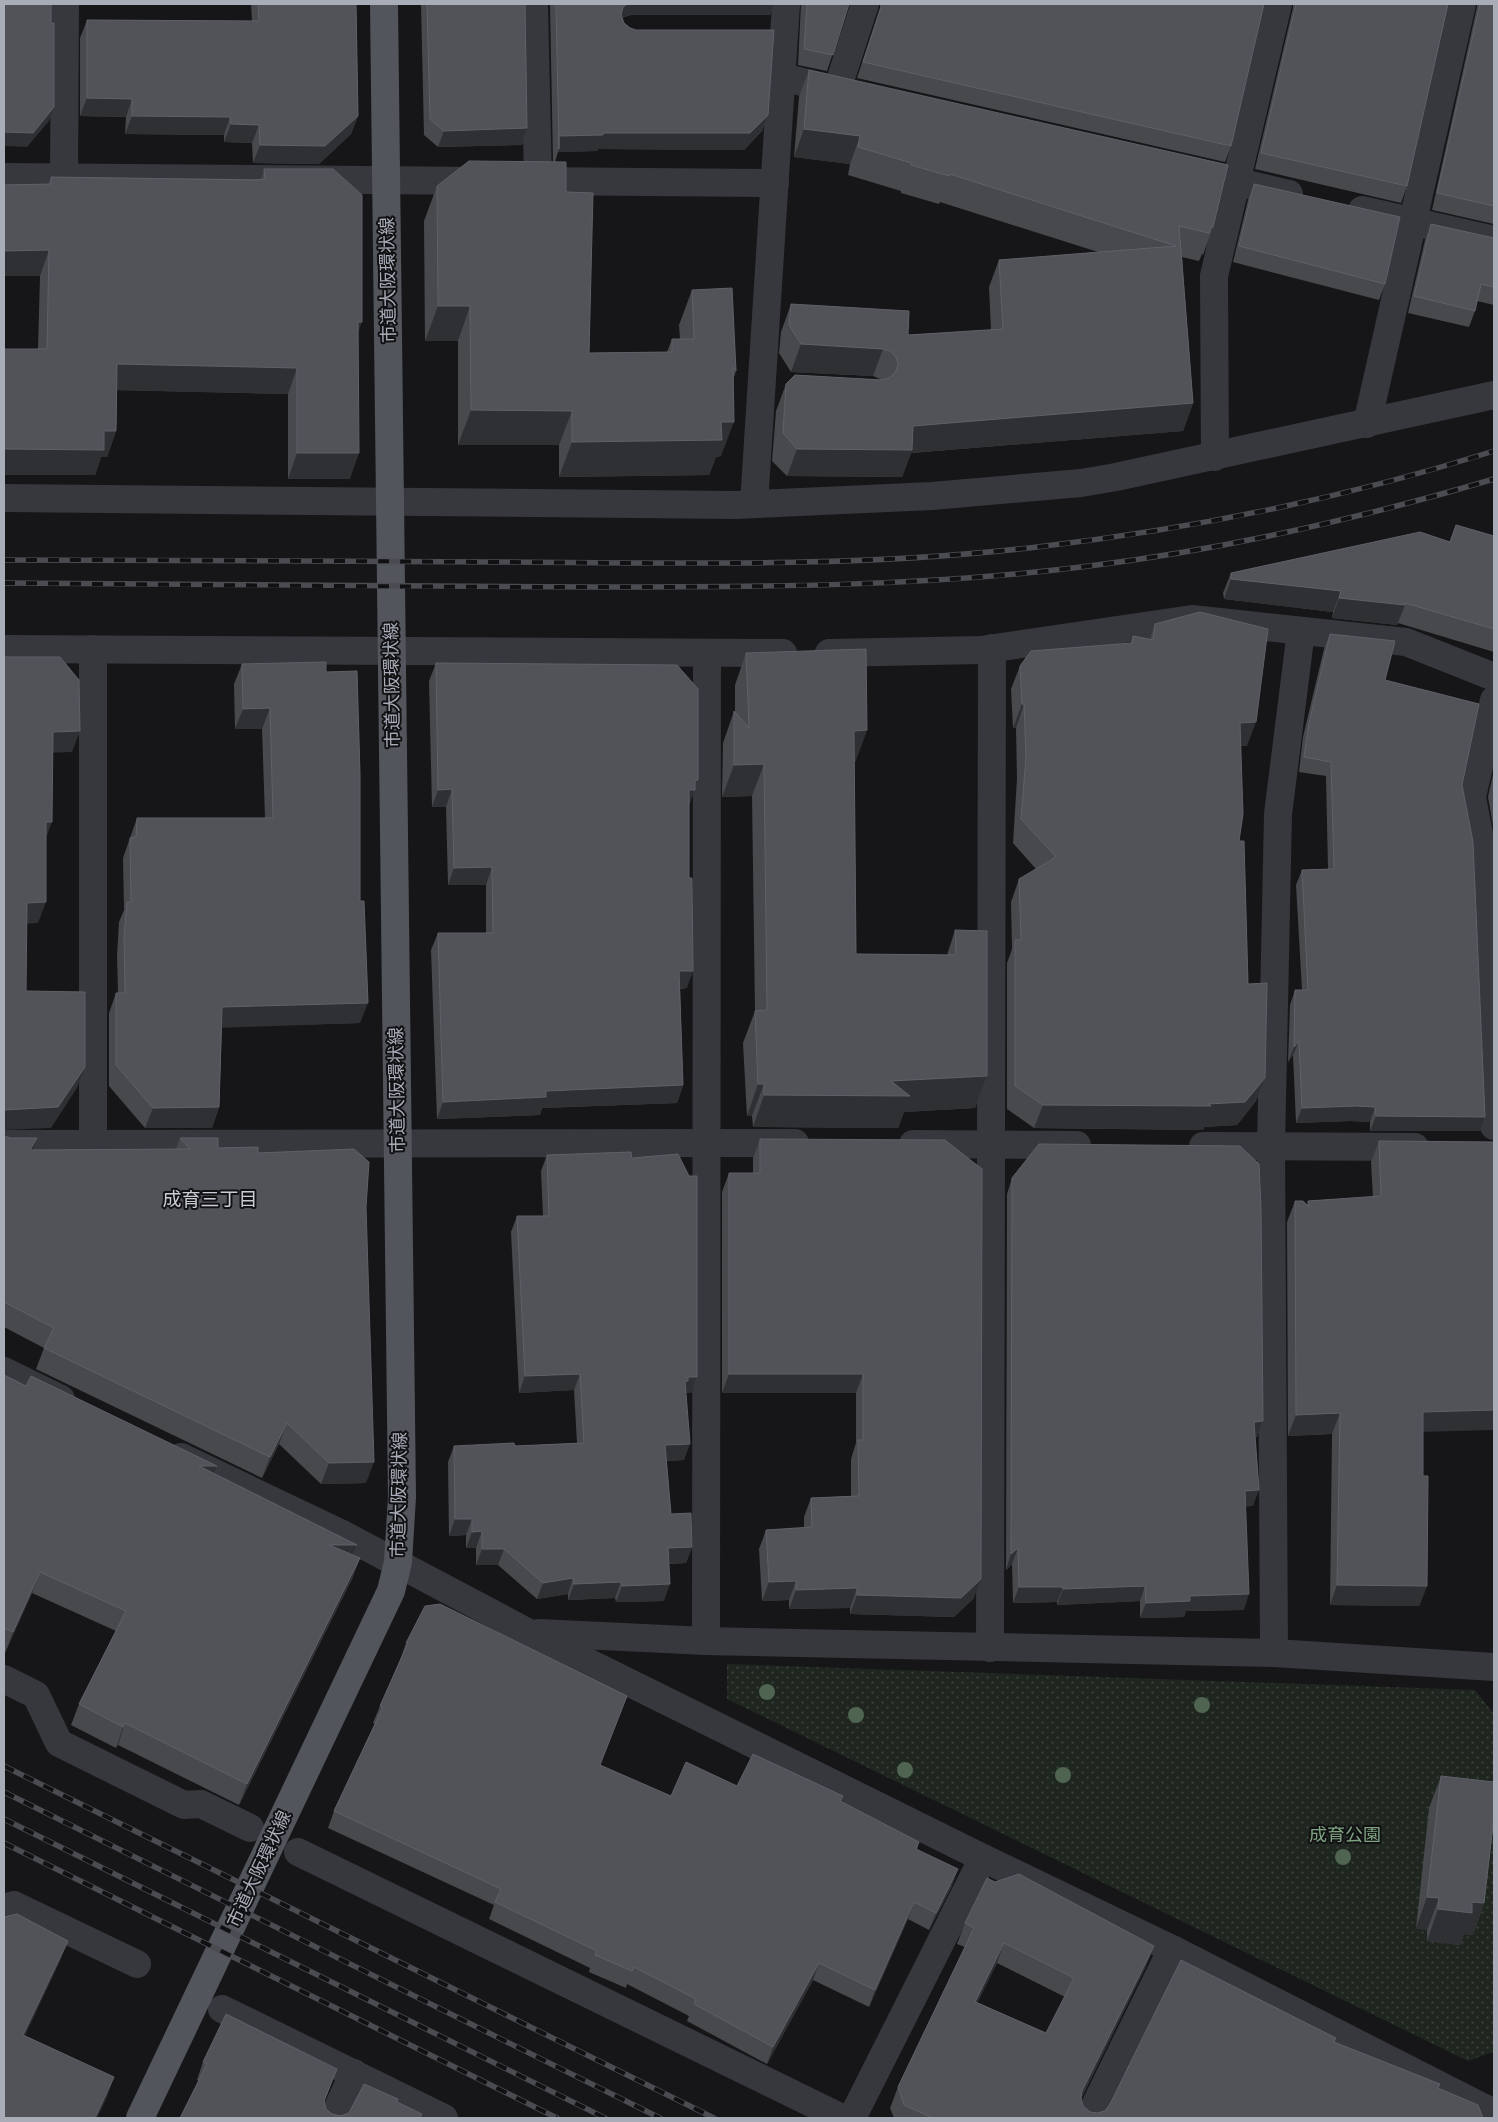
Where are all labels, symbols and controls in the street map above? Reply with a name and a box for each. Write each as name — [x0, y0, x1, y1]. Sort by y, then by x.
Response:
street label: 市道大阪環状線 — [375, 217, 401, 343]
street label: 市道大阪環状線 — [379, 622, 405, 748]
street label: 市道大阪環状線 — [384, 1027, 410, 1153]
district label: 成育三丁目 — [162, 1187, 258, 1213]
street label: 市道大阪環状線 — [386, 1432, 412, 1558]
street label: 市道大阪環状線 — [221, 1807, 297, 1931]
park label: 成育公園 — [1309, 1823, 1381, 1847]

